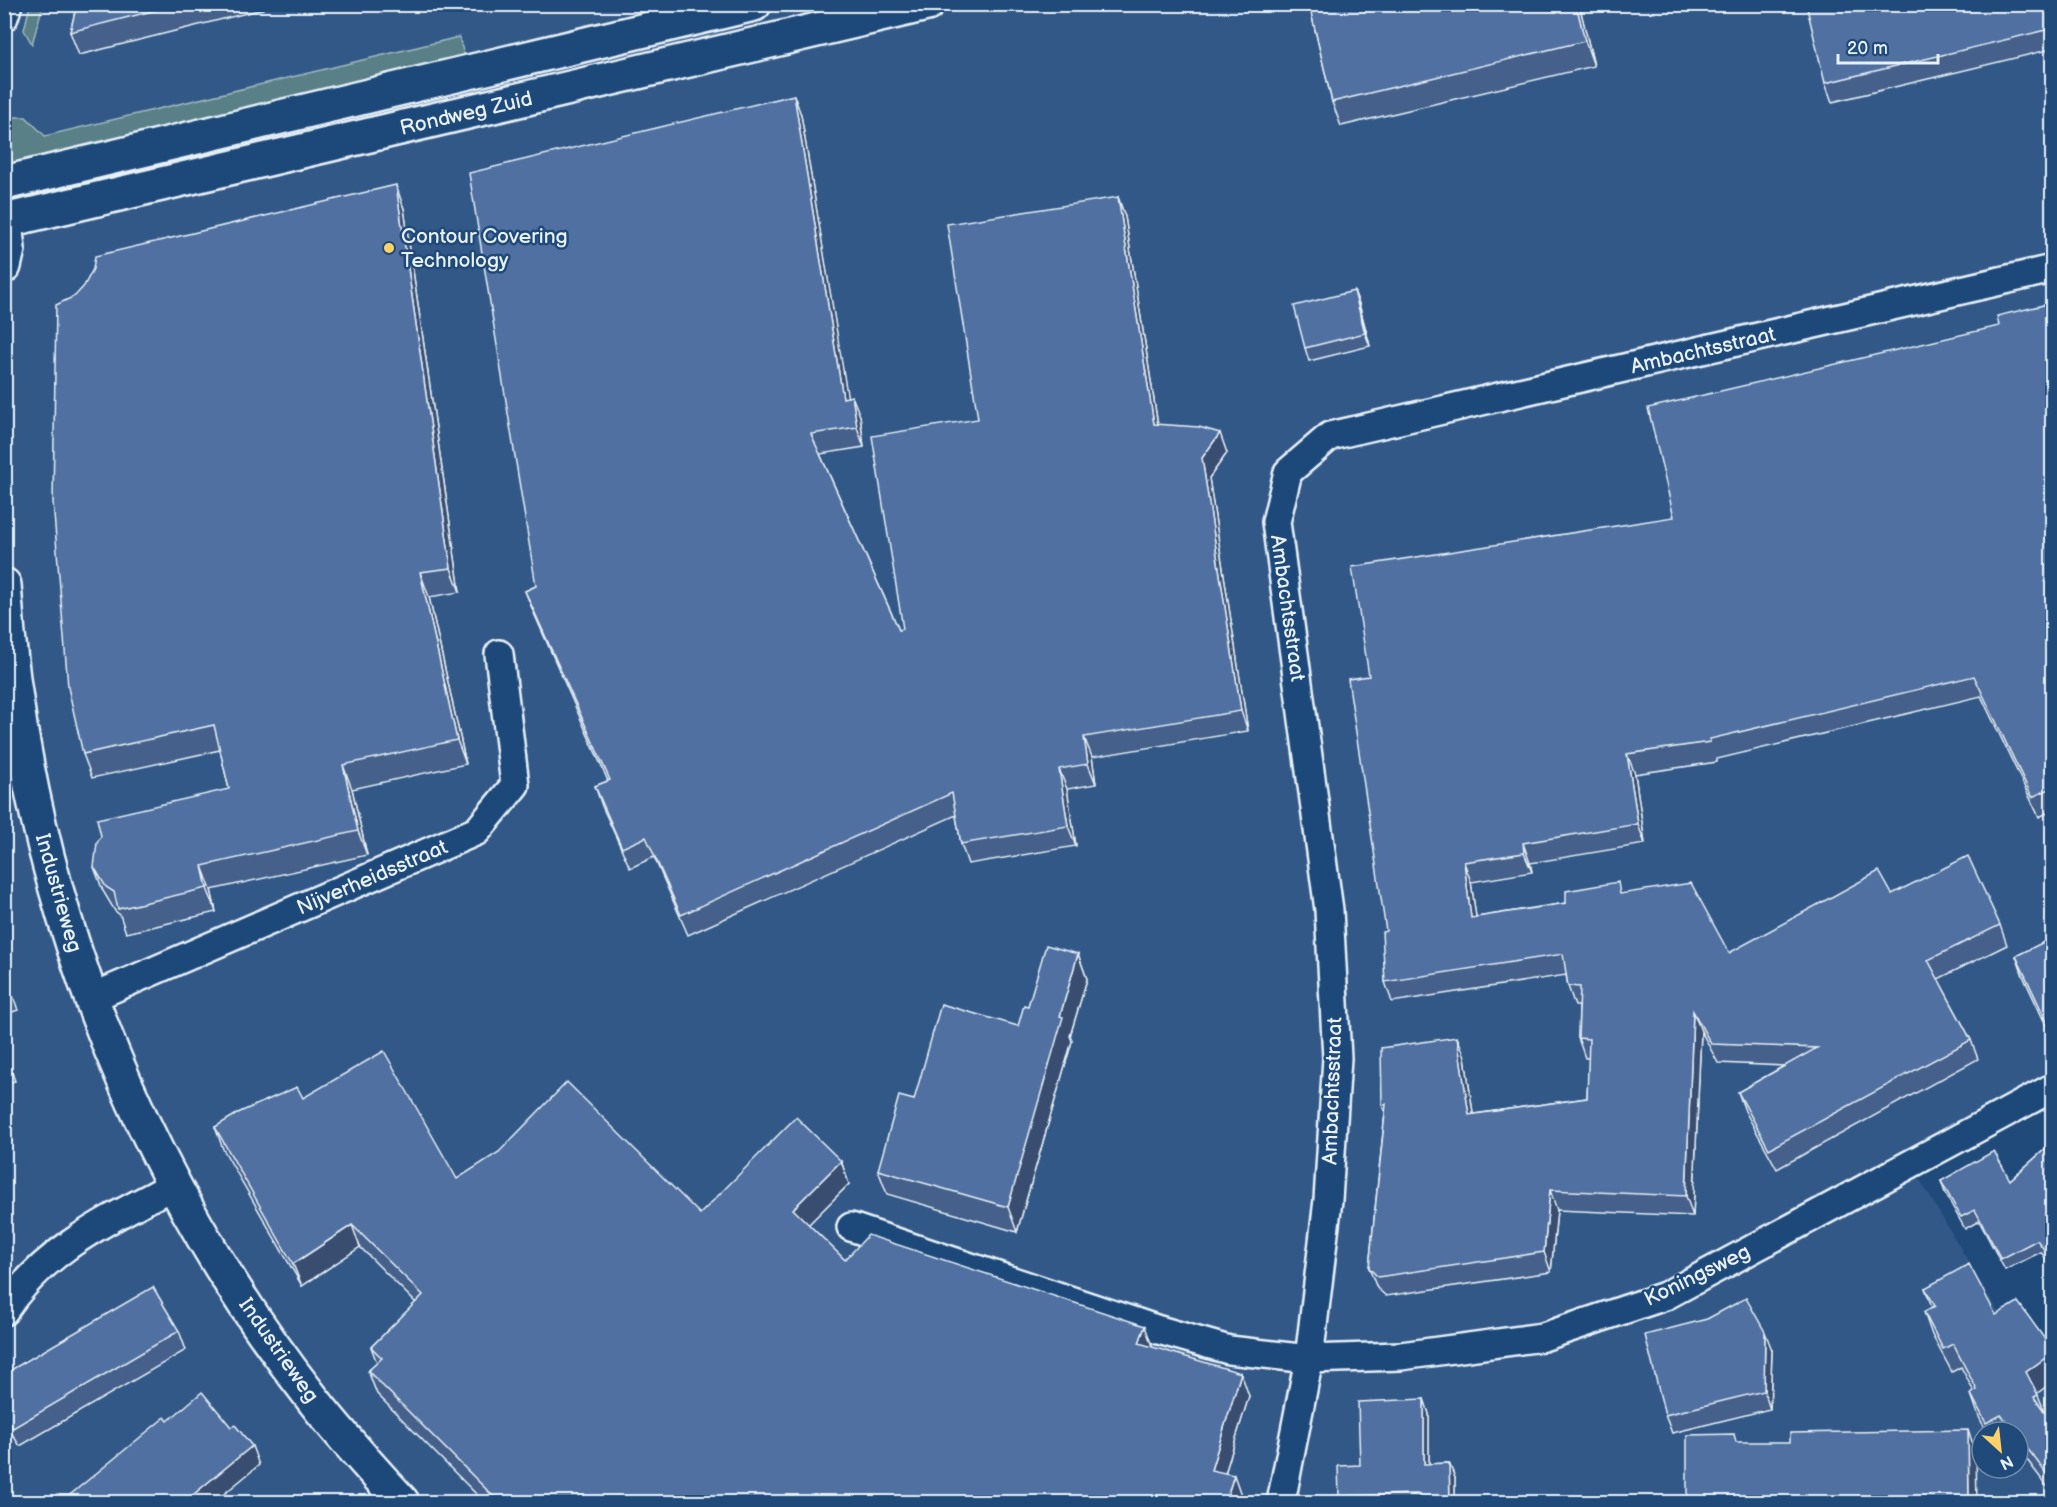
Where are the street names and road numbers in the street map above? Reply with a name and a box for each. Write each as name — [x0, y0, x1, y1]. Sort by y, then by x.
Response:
street label: Rondweg Zuid — [397, 86, 535, 141]
street label: Ambachtsstraat — [1628, 322, 1778, 379]
street label: Ambachtsstraat — [1265, 533, 1310, 683]
street label: Industrieweg — [30, 831, 87, 955]
street label: Nijverheidsstraat — [293, 834, 452, 920]
street label: Ambachtsstraat — [1317, 1016, 1348, 1165]
street label: Koningsweg — [1640, 1239, 1754, 1312]
street label: Industrieweg — [233, 1293, 324, 1408]

